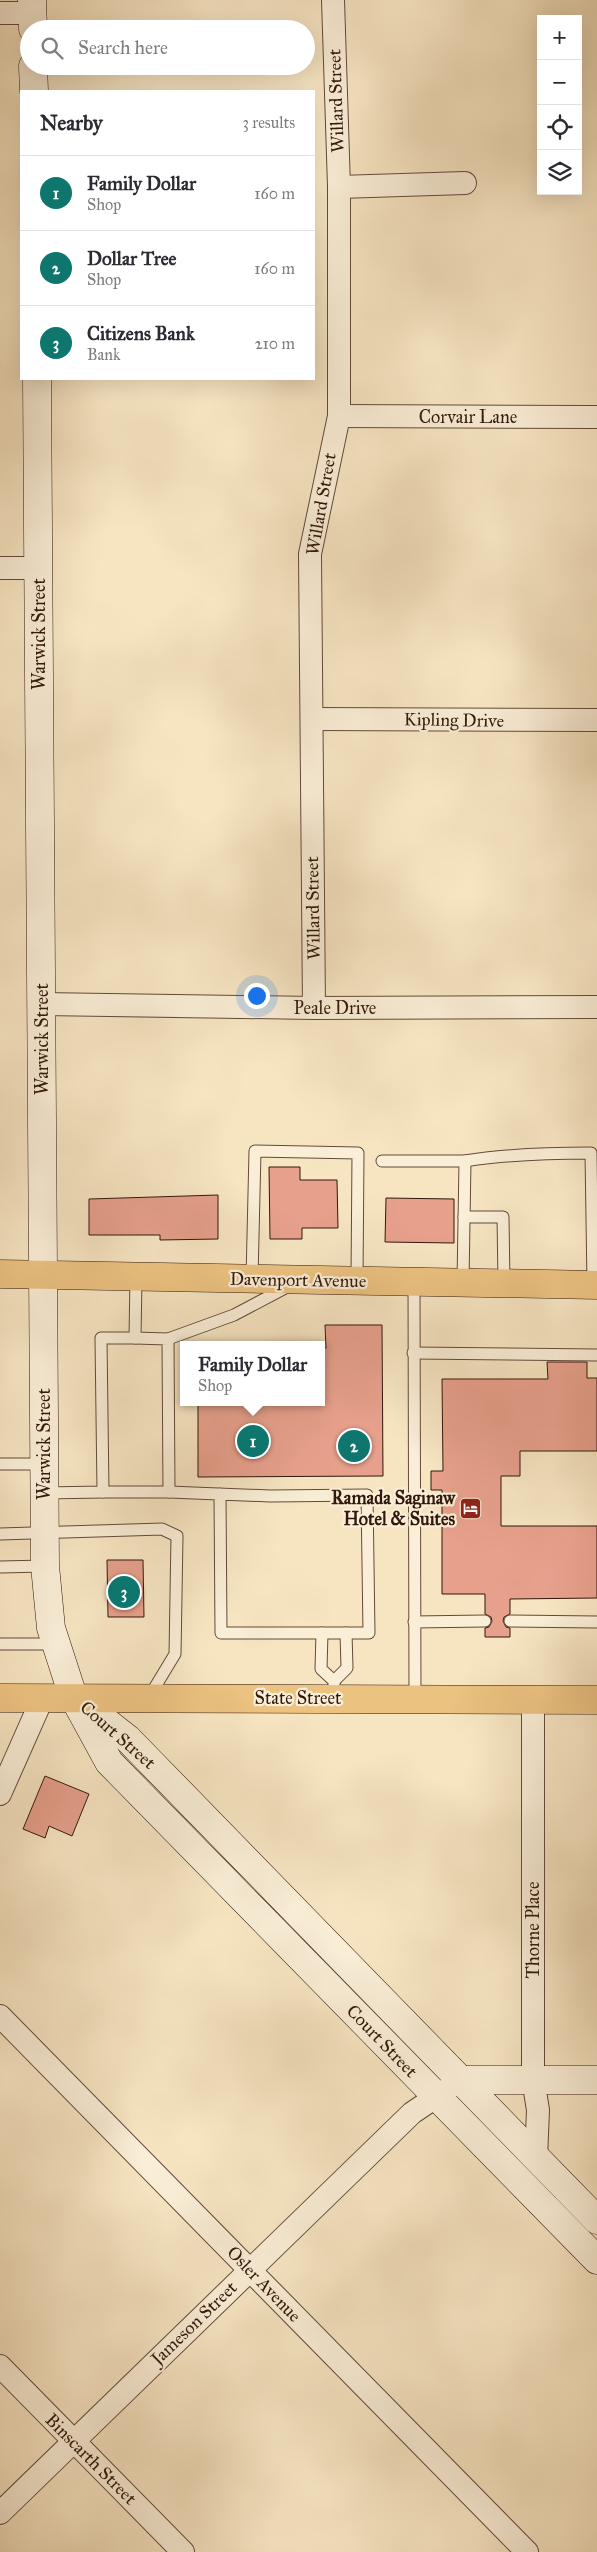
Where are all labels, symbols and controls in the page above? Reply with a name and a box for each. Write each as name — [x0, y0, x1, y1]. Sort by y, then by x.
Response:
map controls — [537, 15, 582, 195]
button: + — [537, 15, 582, 60]
search box — [20, 20, 315, 75]
icon: search — [38, 34, 66, 62]
text: Search here — [78, 36, 168, 59]
street label: Willard Street — [323, 48, 349, 153]
button: − — [537, 60, 582, 105]
button: locate — [537, 105, 582, 150]
text: Nearby — [40, 110, 103, 136]
text: 3 results — [242, 113, 295, 132]
button: layers — [537, 150, 582, 195]
text: Family Dollar — [87, 172, 196, 195]
text: 1 — [53, 184, 59, 203]
text: 160 m — [254, 184, 295, 203]
text: Shop — [87, 195, 121, 214]
text: Dollar Tree — [87, 247, 177, 270]
text: 2 — [52, 259, 60, 278]
text: 160 m — [254, 259, 295, 278]
text: Shop — [87, 270, 121, 289]
text: Citizens Bank — [87, 322, 195, 345]
text: 3 — [53, 334, 59, 353]
text: 210 m — [255, 334, 295, 353]
text: Bank — [87, 345, 120, 364]
street label: Corvair Lane — [419, 406, 517, 428]
street label: Willard Street — [301, 450, 341, 557]
street label: Warwick Street — [28, 577, 50, 690]
street label: Kipling Drive — [404, 708, 504, 733]
street label: Willard Street — [301, 855, 325, 960]
street label: Warwick Street — [31, 982, 53, 1095]
your location — [244, 983, 270, 1009]
street label: Peale Drive — [294, 997, 376, 1019]
street label: Davenport Avenue — [230, 1268, 366, 1292]
popup — [180, 1341, 325, 1406]
text: Family Dollar — [198, 1353, 307, 1376]
text: Shop — [198, 1376, 232, 1395]
street label: Warwick Street — [33, 1387, 55, 1500]
pin: 1 — [237, 1422, 269, 1460]
pin: 2 — [338, 1427, 370, 1465]
place label: Ramada Saginaw Hotel & Suites — [331, 1487, 456, 1530]
hotel icon: Ramada Saginaw Hotel & Suites — [459, 1496, 483, 1520]
pin: 3 — [108, 1573, 140, 1611]
street label: State Street — [255, 1687, 342, 1709]
street label: Court Street — [76, 1696, 161, 1774]
street label: Thorne Place — [522, 1881, 544, 1979]
street label: Court Street — [342, 2000, 423, 2082]
street label: Osler Avenue — [222, 2241, 306, 2327]
street label: Jameson Street — [145, 2276, 243, 2372]
street label: Binscarth Street — [41, 2409, 142, 2510]

